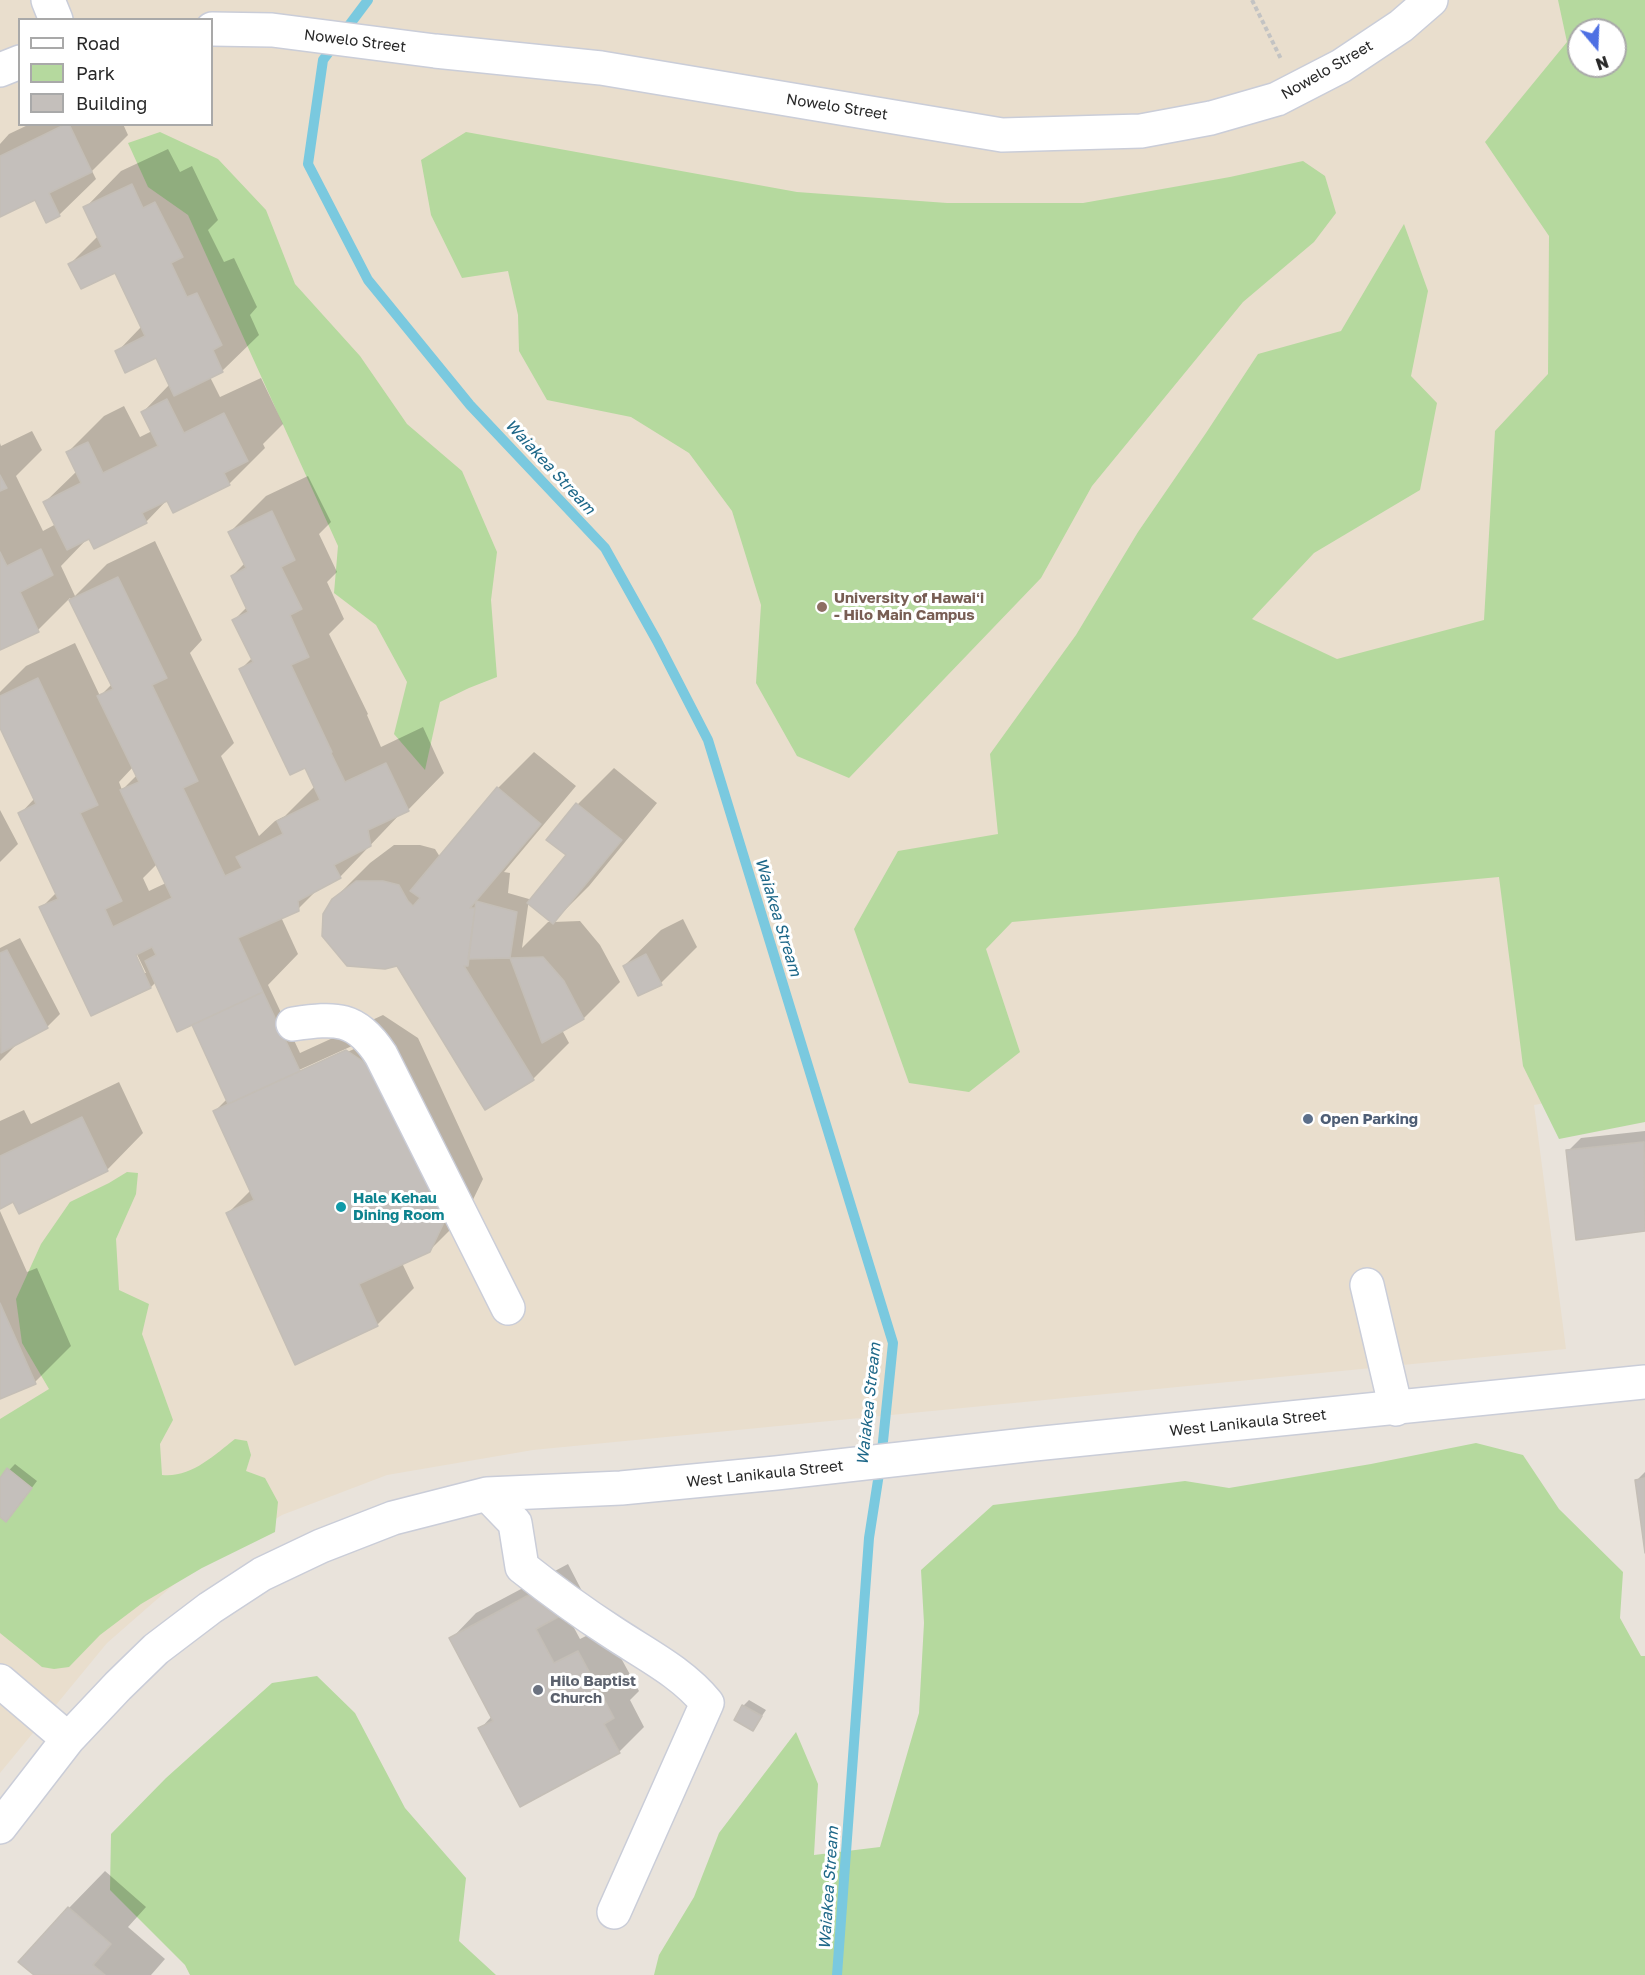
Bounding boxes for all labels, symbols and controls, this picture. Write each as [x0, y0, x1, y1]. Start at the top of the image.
legend [18, 18, 213, 126]
north arrow [1567, 18, 1627, 78]
street label: Nowelo Street [303, 26, 407, 56]
text: Road [76, 32, 120, 54]
street label: Nowelo Street [1278, 37, 1376, 103]
text: N [1593, 52, 1611, 75]
text: Park [76, 62, 115, 84]
street label: Nowelo Street [785, 90, 889, 124]
text: Building [76, 92, 147, 114]
water label: Waiakea Stream [501, 415, 599, 519]
place label: University of Hawaiʻi - Hilo Main Campus [834, 589, 984, 624]
marker: University of Hawaiʻi - Hilo Main Campus [815, 600, 829, 614]
water label: Waiakea Stream [751, 855, 805, 979]
place label: Open Parking [1320, 1110, 1418, 1128]
marker: Open Parking [1301, 1112, 1315, 1126]
place label: Hale Kehau Dining Room [353, 1189, 444, 1224]
marker: Hale Kehau Dining Room [334, 1200, 348, 1214]
water label: Waiakea Stream [853, 1342, 885, 1466]
street label: West Lanikaula Street [1169, 1406, 1327, 1440]
street label: West Lanikaula Street [686, 1457, 844, 1491]
place label: Hilo Baptist Church [550, 1672, 636, 1707]
marker: Hilo Baptist Church [531, 1683, 545, 1697]
water label: Waiakea Stream [815, 1826, 843, 1950]

